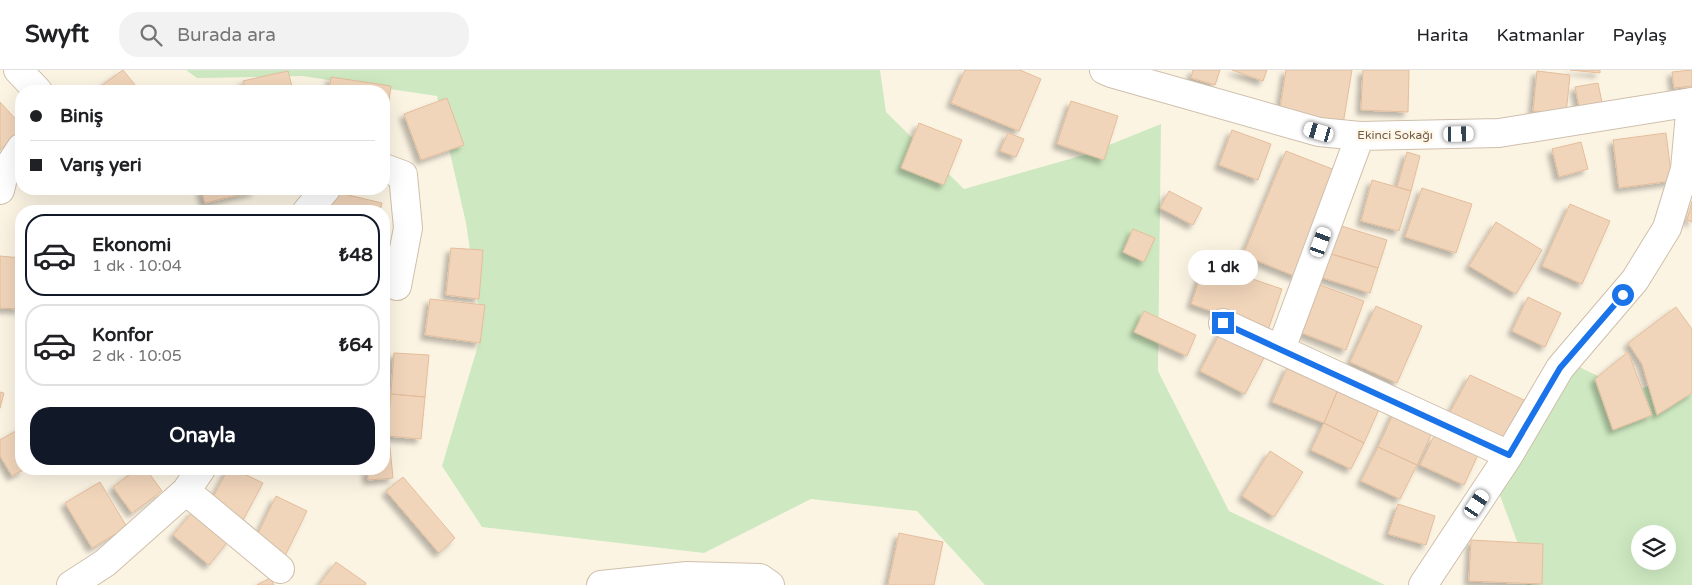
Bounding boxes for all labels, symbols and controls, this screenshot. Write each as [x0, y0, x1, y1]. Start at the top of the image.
search box [119, 12, 469, 57]
text: Swyft [25, 20, 89, 49]
icon: search [137, 21, 165, 49]
text: Burada ara [177, 24, 276, 46]
text: Harita [1416, 24, 1469, 46]
text: Katmanlar [1497, 24, 1585, 46]
text: Paylaş [1613, 24, 1667, 46]
text: Biniş [60, 105, 103, 127]
car [1302, 121, 1335, 143]
car [1443, 126, 1474, 142]
street label: Ekinci Sokağı [1357, 128, 1433, 142]
text: Varış yeri [60, 154, 142, 176]
car [1308, 225, 1333, 259]
icon: car [32, 233, 77, 278]
text: Ekonomi [92, 234, 171, 256]
text: ₺48 [339, 244, 373, 266]
callout: 1 dk [1188, 250, 1258, 286]
text: 1 dk · 10:04 [92, 256, 182, 276]
text: 1 dk [1206, 257, 1240, 277]
route start [1612, 284, 1634, 306]
route end [1212, 312, 1234, 334]
icon: car [32, 323, 77, 368]
text: Konfor [92, 324, 153, 346]
text: ₺64 [339, 334, 373, 356]
text: 2 dk · 10:05 [92, 346, 182, 366]
button: Onayla [30, 407, 375, 465]
car [1462, 487, 1491, 521]
map controls [1631, 525, 1676, 570]
button: layers [1631, 525, 1676, 570]

